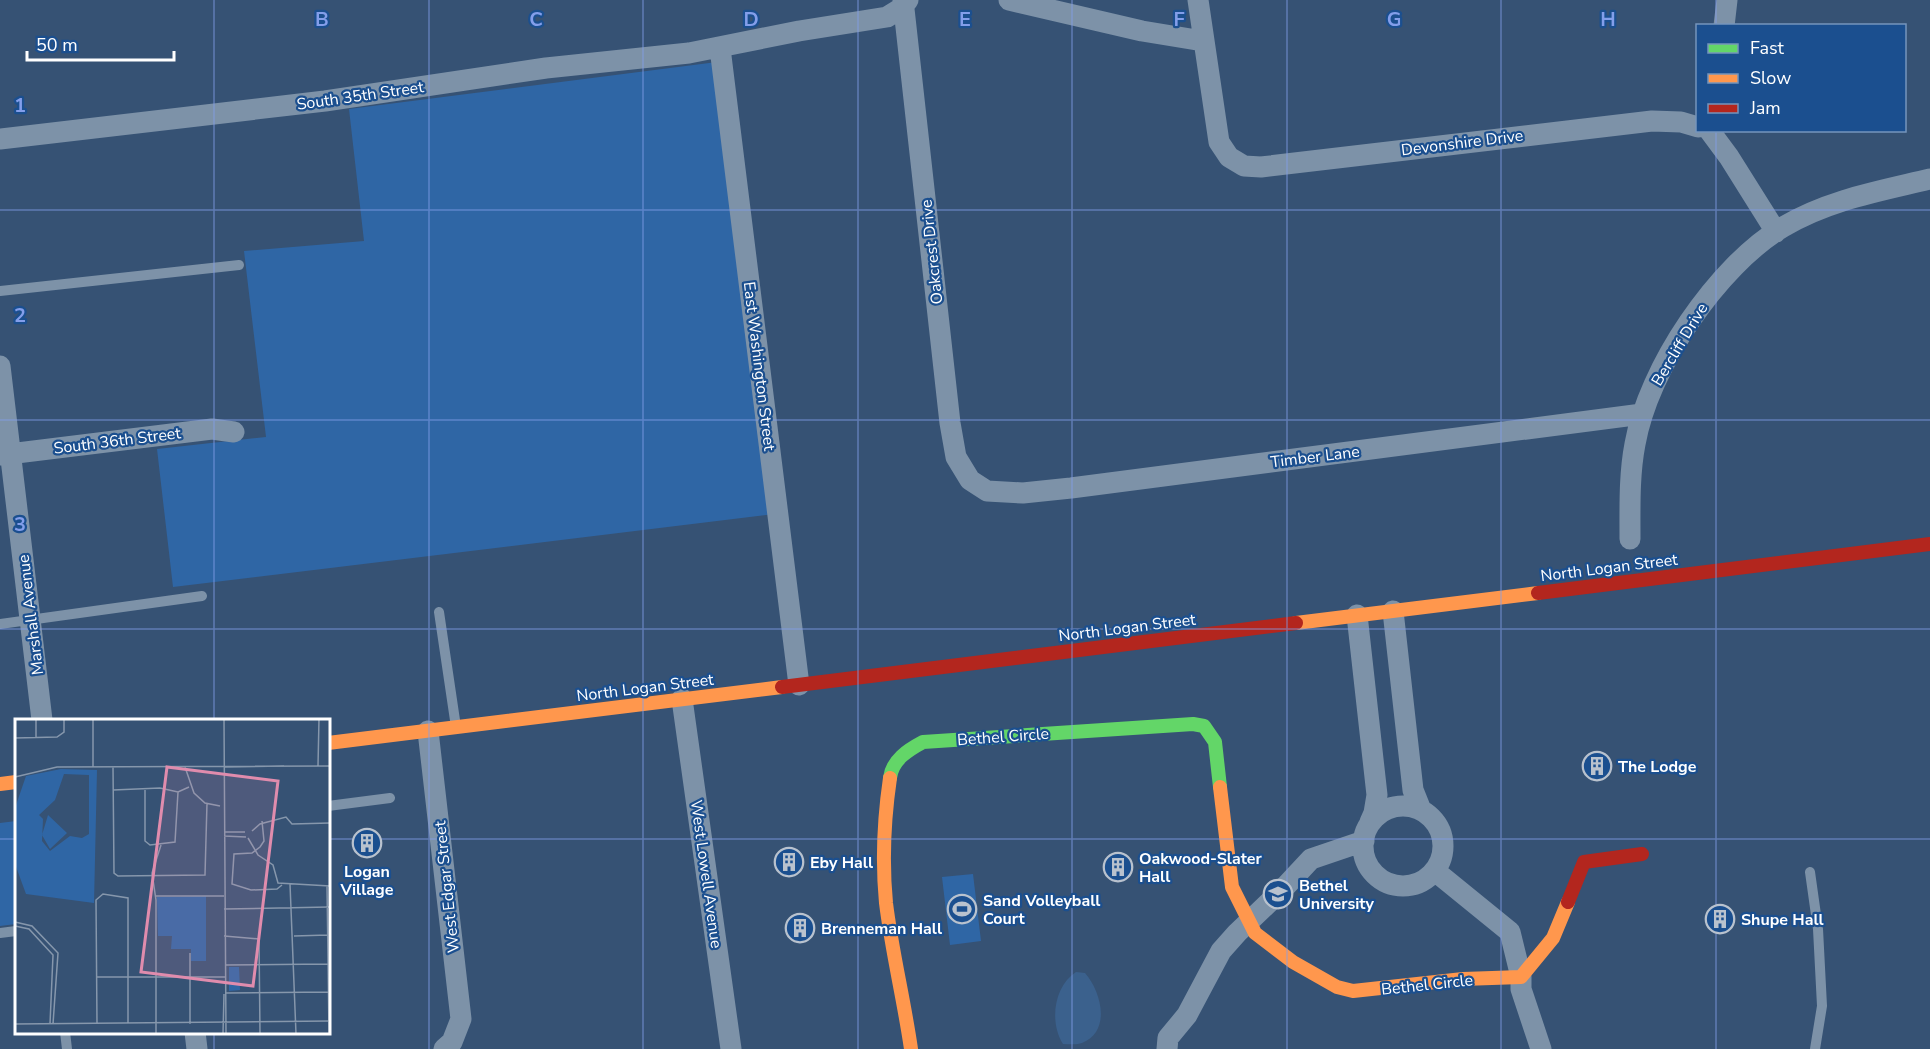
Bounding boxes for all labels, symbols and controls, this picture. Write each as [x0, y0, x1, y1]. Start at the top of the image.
text: B [315, 6, 329, 33]
text: C [529, 6, 543, 33]
text: D [743, 6, 759, 33]
text: E [959, 6, 971, 33]
text: F [1173, 6, 1185, 33]
text: G [1387, 6, 1401, 33]
text: H [1600, 6, 1616, 33]
scale bar [27, 24, 174, 62]
legend [1696, 24, 1906, 132]
text: 50 m [36, 33, 78, 57]
text: Fast [1750, 36, 1785, 60]
text: Slow [1750, 66, 1791, 90]
street label: South 35th Street [295, 76, 426, 116]
text: 1 [14, 92, 26, 119]
text: Jam [1749, 96, 1781, 120]
street label: Devonshire Drive [1400, 125, 1525, 161]
street label: Oakcrest Drive [916, 198, 948, 305]
street label: East Washington Street [738, 280, 780, 452]
street label: Bercliff Drive [1646, 299, 1713, 390]
text: 2 [14, 302, 26, 329]
street label: South 36th Street [52, 422, 182, 460]
street label: Timber Lane [1269, 441, 1361, 473]
text: 3 [14, 511, 26, 538]
street label: North Logan Street [1539, 549, 1679, 587]
street label: Marshall Avenue [13, 553, 49, 676]
street label: North Logan Street [1057, 609, 1197, 647]
street label: North Logan Street [575, 669, 715, 707]
inset map [15, 719, 330, 1034]
street label: Bethel Circle [956, 723, 1050, 751]
building icon: The Lodge [1581, 750, 1613, 782]
place label: The Lodge [1618, 756, 1697, 778]
street label: West Lowell Avenue [685, 798, 727, 950]
street label: West Edgar Street [429, 819, 465, 954]
building icon: Logan Village [351, 827, 383, 859]
building icon: Eby Hall [773, 846, 805, 878]
place label: Oakwood-Slater Hall [1139, 848, 1262, 888]
building icon: Oakwood-Slater Hall [1102, 851, 1134, 883]
place label: Eby Hall [810, 852, 873, 874]
place label: Logan Village [340, 861, 394, 901]
place label: Bethel University [1299, 875, 1375, 915]
school or university icon: Bethel University [1262, 878, 1294, 910]
place label: Sand Volleyball Court [983, 890, 1100, 930]
sports icon: Sand Volleyball Court [946, 893, 978, 925]
building icon: Shupe Hall [1704, 903, 1736, 935]
place label: Shupe Hall [1741, 909, 1824, 931]
building icon: Brenneman Hall [784, 912, 816, 944]
place label: Brenneman Hall [821, 918, 942, 940]
street label: Bethel Circle [1380, 969, 1474, 1001]

